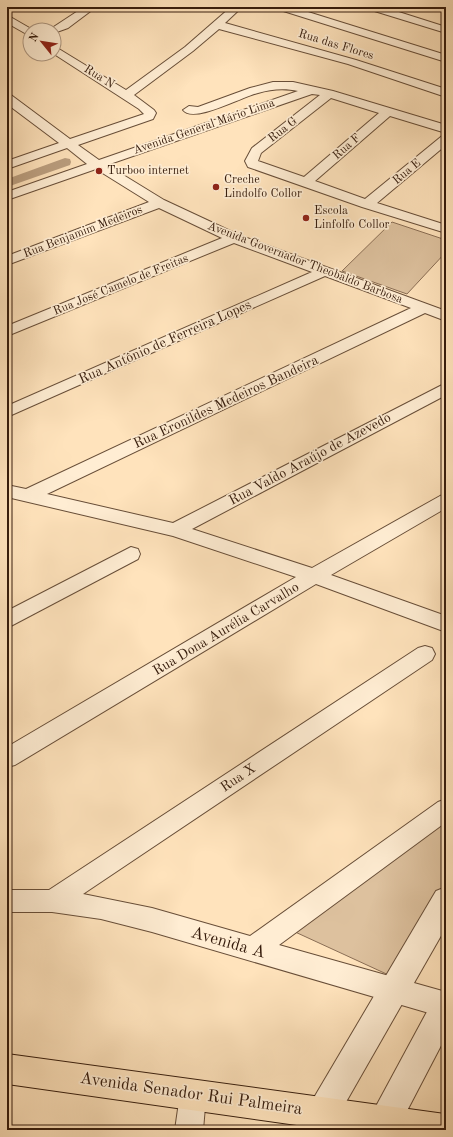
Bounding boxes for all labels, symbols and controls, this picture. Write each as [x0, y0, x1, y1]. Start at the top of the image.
north arrow [22, 22, 62, 62]
street label: Rua das Flores [297, 28, 375, 62]
text: N [28, 31, 42, 44]
street label: Rua N [82, 63, 116, 91]
street label: Avenida General Mário Lima [132, 97, 276, 157]
street label: Rua G [266, 115, 300, 145]
street label: Rua F [331, 132, 363, 162]
street label: Rua E [391, 157, 423, 187]
place label: Turboo internet [107, 165, 189, 177]
marker: Turboo internet [94, 166, 104, 176]
place label: Creche Lindolfo Collor [224, 174, 302, 200]
marker: Creche Lindolfo Collor [211, 182, 221, 192]
street label: Rua Benjamim Medeiros [22, 204, 144, 260]
place label: Escola Linfolfo Collor [314, 205, 390, 231]
marker: Escola Linfolfo Collor [301, 213, 311, 223]
street label: Avenida Governador Theobaldo Barbosa [206, 220, 404, 306]
street label: Rua José Camelo de Freitas [52, 252, 190, 318]
street label: Rua Antônio de Ferreira Lopes [76, 297, 254, 387]
street label: Rua Eronildes Medeiros Bandeira [131, 353, 321, 451]
street label: Rua Valdo Araújo de Azevedo [227, 410, 393, 508]
street label: Rua Dona Aurélia Carvalho [151, 580, 301, 678]
street label: Rua X [218, 761, 258, 795]
street label: Avenida A [189, 924, 267, 962]
street label: Avenida Senador Rui Palmeira [79, 1070, 304, 1118]

